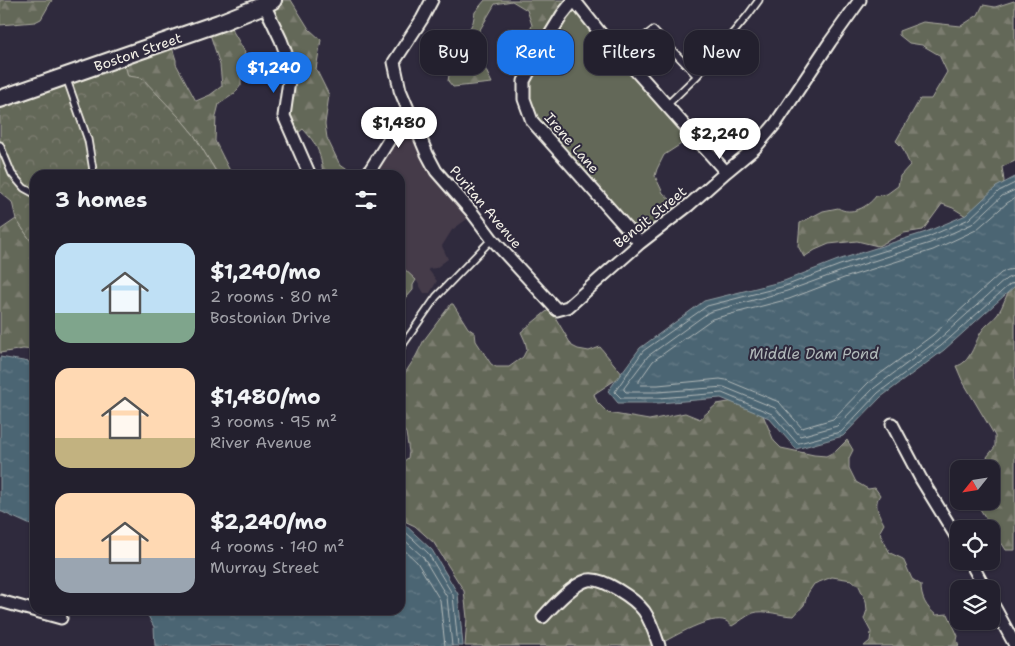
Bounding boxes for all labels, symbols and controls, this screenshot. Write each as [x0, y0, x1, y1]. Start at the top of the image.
street label: Boston Street [92, 29, 184, 75]
chip: Buy [420, 30, 487, 75]
chip: Rent [497, 30, 574, 75]
chip: Filters [584, 30, 674, 75]
chip: New [684, 30, 759, 75]
pin: $1,240 [233, 52, 315, 94]
text: $1,240 [247, 57, 301, 78]
pin: $1,480 [358, 106, 440, 149]
street label: Irene Lane [541, 109, 603, 177]
text: $1,480 [372, 112, 426, 133]
pin: $2,240 [679, 118, 761, 160]
text: $2,240 [691, 123, 749, 144]
street label: Puritan Avenue [446, 162, 526, 252]
street label: Benoit Street [610, 182, 690, 252]
text: 3 homes [55, 186, 147, 214]
icon: filters [352, 186, 380, 214]
text: $1,240/mo [210, 258, 321, 286]
icon: home [95, 263, 155, 323]
text: 2 rooms · 80 m² [210, 286, 338, 307]
text: Bostonian Drive [210, 307, 331, 328]
water label: Middle Dam Pond [749, 344, 879, 364]
text: $1,480/mo [210, 383, 321, 411]
icon: home [95, 388, 155, 448]
text: 3 rooms · 95 m² [210, 411, 337, 432]
text: River Avenue [210, 432, 312, 453]
north arrow [950, 460, 1000, 510]
map controls [950, 460, 1000, 630]
text: $2,240/mo [210, 508, 327, 536]
icon: home [95, 513, 155, 573]
button: locate [950, 520, 1000, 570]
text: 4 rooms · 140 m² [210, 536, 345, 557]
text: Murray Street [210, 557, 319, 578]
button: layers [950, 580, 1000, 630]

